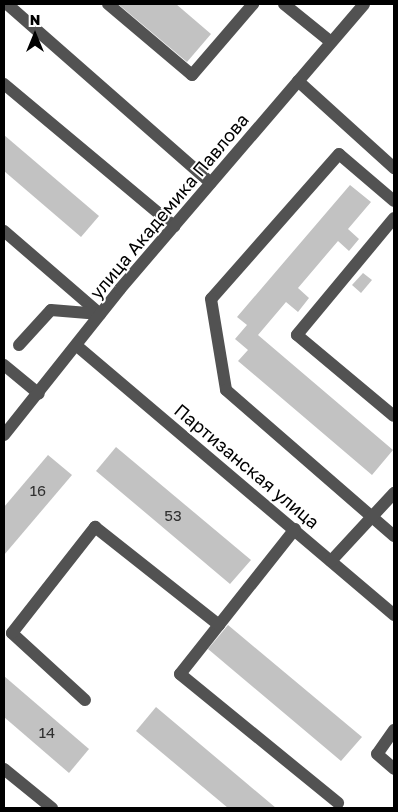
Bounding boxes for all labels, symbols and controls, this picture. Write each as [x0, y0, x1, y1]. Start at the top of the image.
north arrow [10, 10, 60, 60]
text: N [30, 11, 40, 28]
street label: улица Академика Павлова [85, 109, 253, 303]
street label: Партизанская улица [170, 399, 324, 533]
house number: 16 [30, 482, 46, 500]
house number: 53 [164, 507, 182, 525]
house number: 14 [39, 724, 55, 742]

